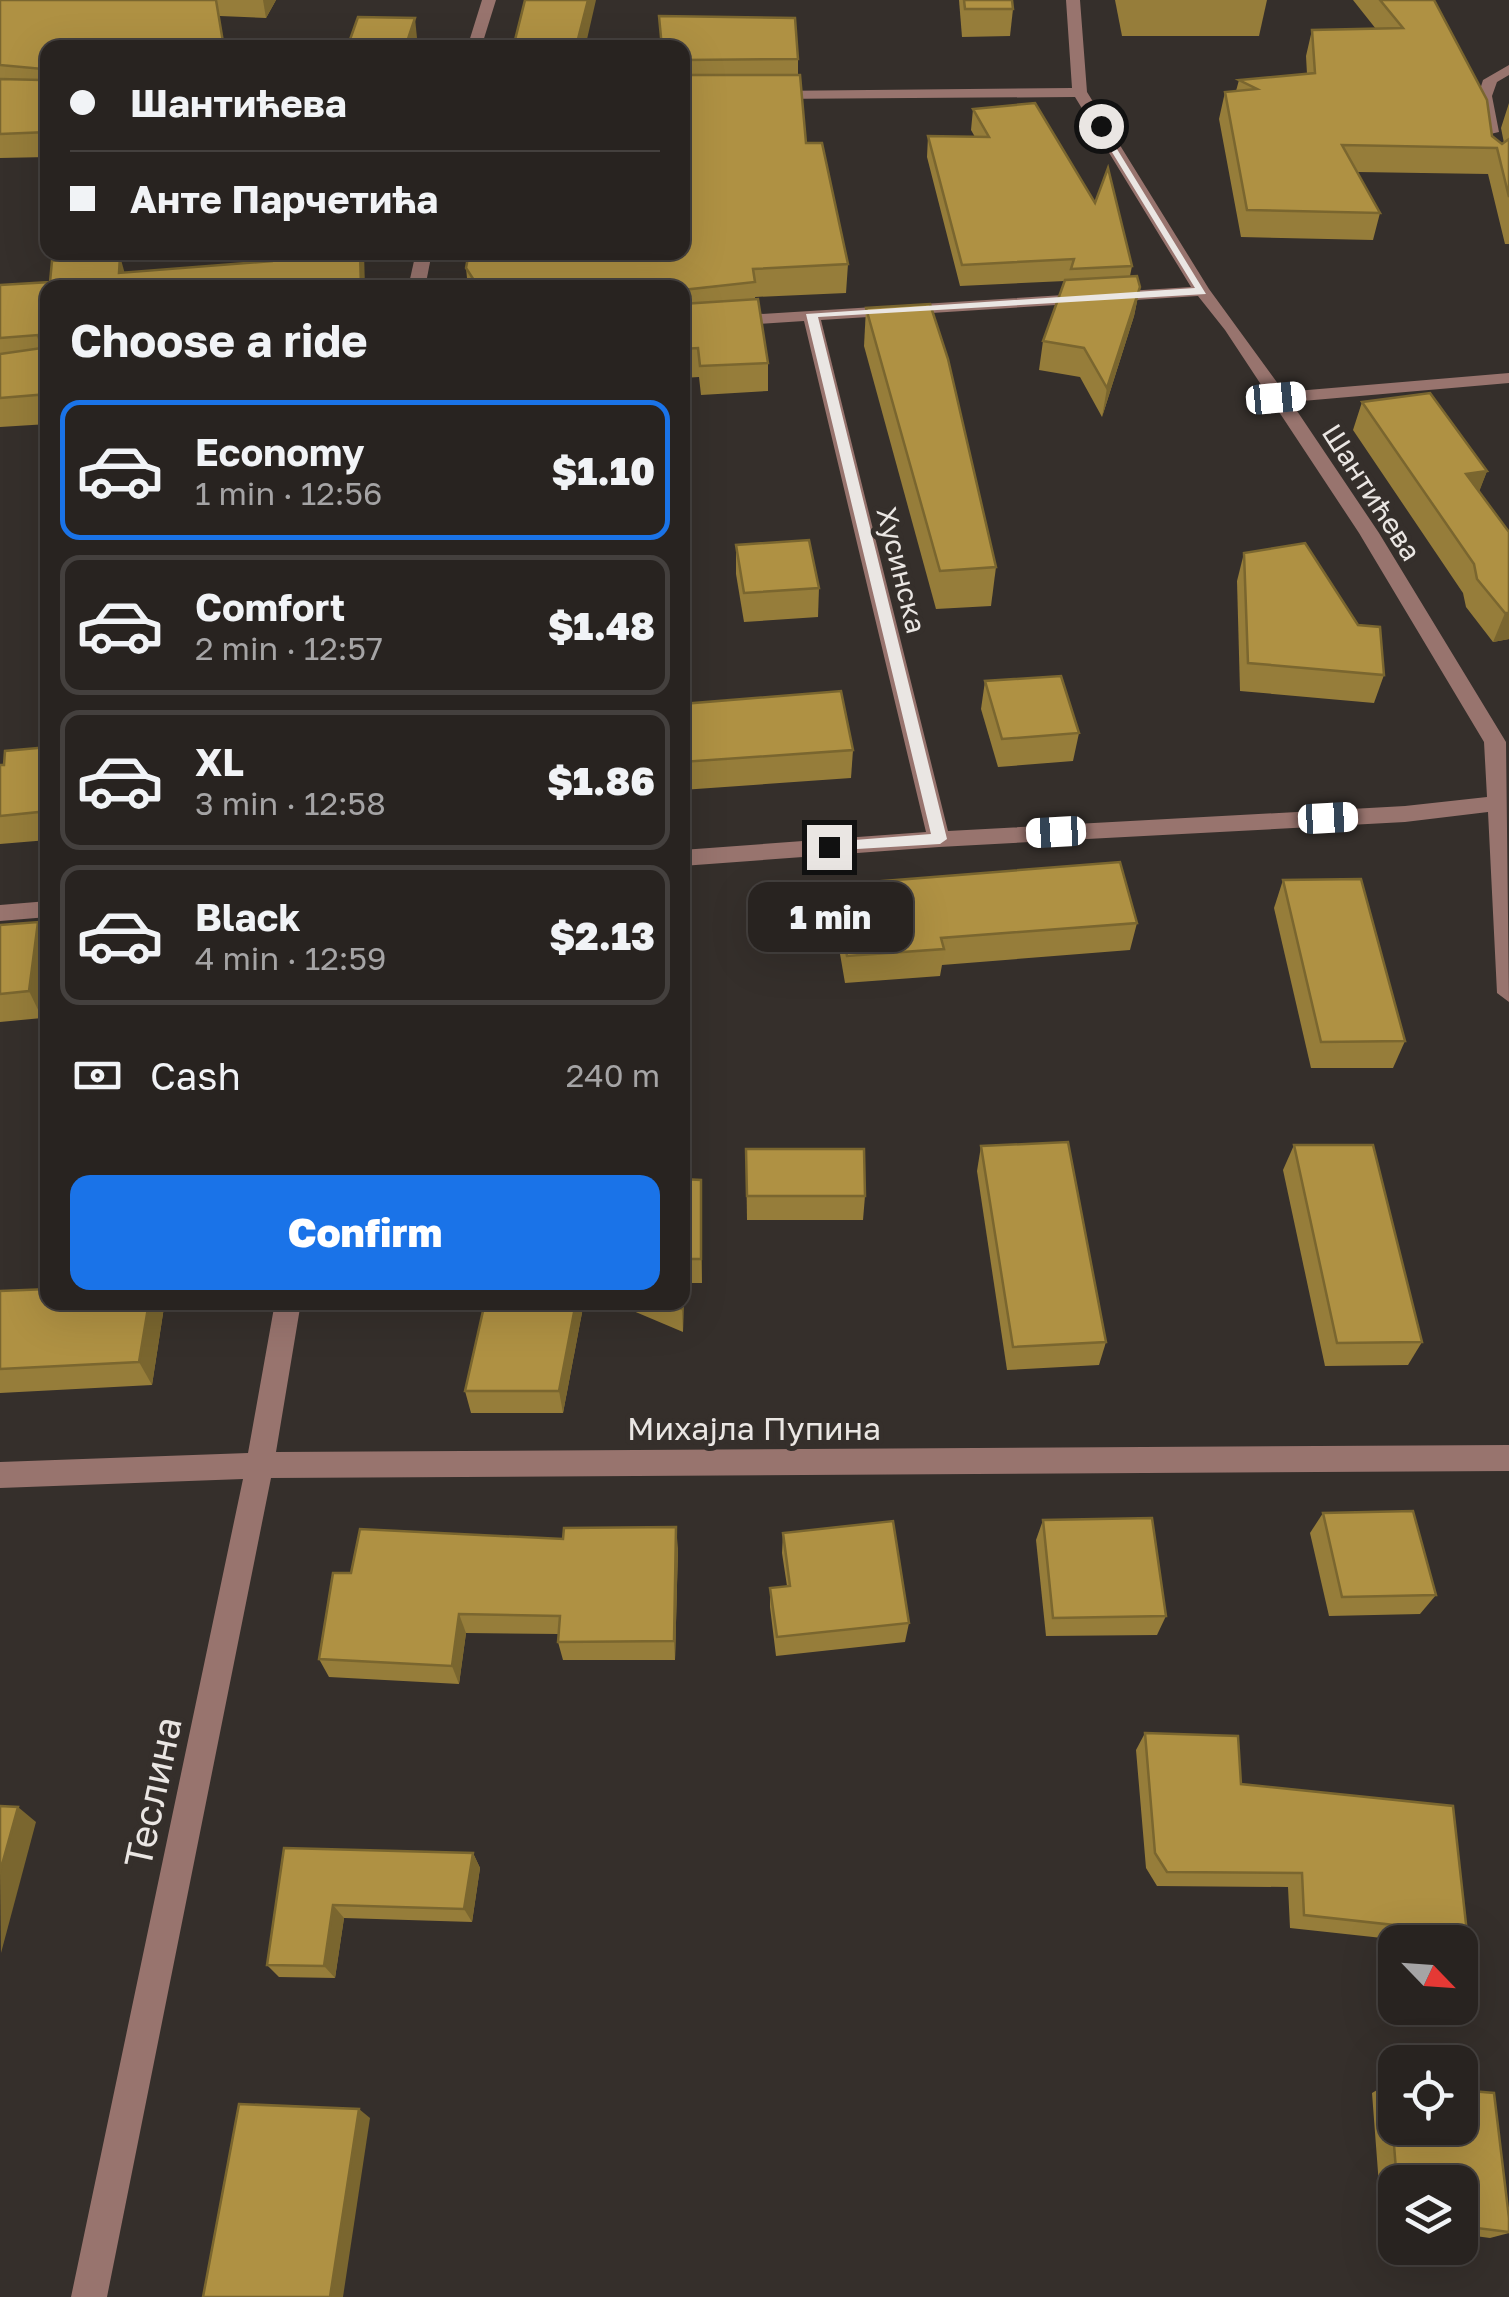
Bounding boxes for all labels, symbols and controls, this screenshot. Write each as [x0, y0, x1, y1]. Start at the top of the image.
text: Шантићева [130, 80, 347, 125]
route start [1079, 104, 1124, 149]
text: Анте Парчетића [130, 176, 438, 221]
text: Choose a ride [70, 313, 368, 367]
car [1245, 380, 1307, 416]
street label: Шантићева [1316, 418, 1428, 566]
icon: car [75, 425, 165, 515]
text: Economy [195, 429, 364, 474]
text: $1.10 [552, 448, 655, 493]
text: 1 min · 12:56 [195, 474, 382, 512]
street label: Хусинска [870, 504, 934, 636]
icon: car [75, 580, 165, 670]
text: Comfort [195, 584, 345, 629]
text: $1.48 [548, 603, 655, 648]
text: 2 min · 12:57 [195, 629, 383, 667]
icon: car [75, 735, 165, 825]
text: XL [195, 739, 244, 784]
text: $1.86 [547, 758, 655, 803]
text: 3 min · 12:58 [195, 784, 386, 822]
car [1297, 801, 1359, 835]
car [1025, 815, 1087, 849]
route end [807, 825, 852, 870]
callout: 1 min [746, 882, 912, 952]
icon: car [75, 890, 165, 980]
text: Black [195, 894, 300, 939]
text: 1 min [790, 898, 871, 936]
text: $2.13 [549, 913, 655, 958]
text: 4 min · 12:59 [195, 939, 386, 977]
icon: cash [70, 1048, 125, 1103]
text: Cash [150, 1053, 241, 1098]
text: 240 m [566, 1056, 660, 1094]
button: Confirm [70, 1175, 660, 1290]
street label: Михајла Пупина [627, 1409, 881, 1447]
street label: Теслина [114, 1713, 190, 1871]
north arrow [1378, 1925, 1478, 2025]
map controls [1378, 1925, 1478, 2265]
button: locate [1378, 2045, 1478, 2145]
button: layers [1378, 2165, 1478, 2265]

